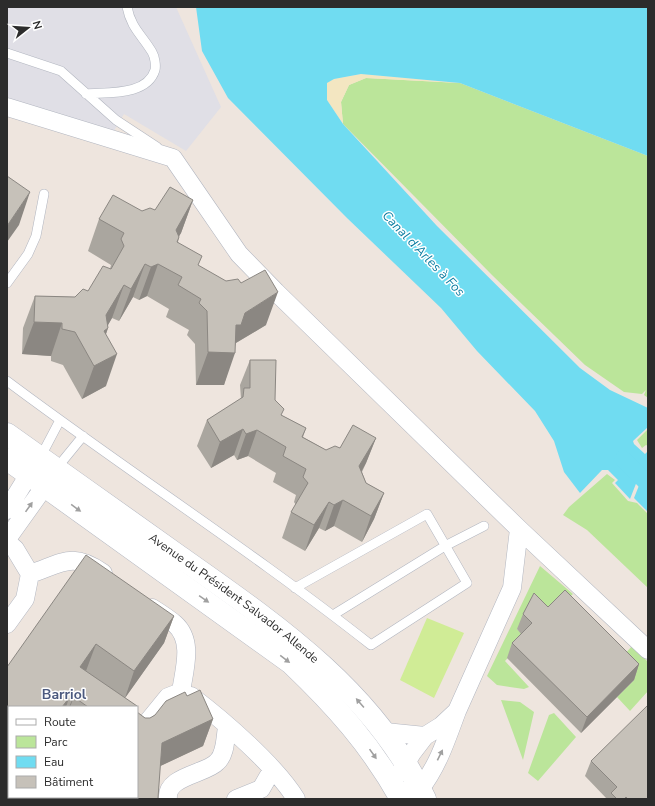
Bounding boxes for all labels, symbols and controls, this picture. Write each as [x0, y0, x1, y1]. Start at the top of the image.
north arrow [8, 8, 48, 48]
text: N [29, 19, 45, 31]
water label: Canal d'Arles à Fos [378, 207, 469, 300]
one-way arrow [25, 502, 33, 512]
one-way arrow [71, 504, 82, 512]
street label: Avenue du Président Salvador Allende [146, 529, 322, 667]
one-way arrow [198, 595, 209, 603]
one-way arrow [280, 654, 290, 662]
district label: Barriol [42, 685, 87, 704]
one-way arrow [355, 698, 364, 708]
legend [8, 706, 138, 798]
text: Route [44, 714, 76, 730]
text: Parc [44, 734, 68, 750]
one-way arrow [369, 748, 377, 759]
one-way arrow [436, 749, 443, 761]
text: Eau [44, 754, 64, 770]
text: Bâtiment [44, 774, 94, 790]

